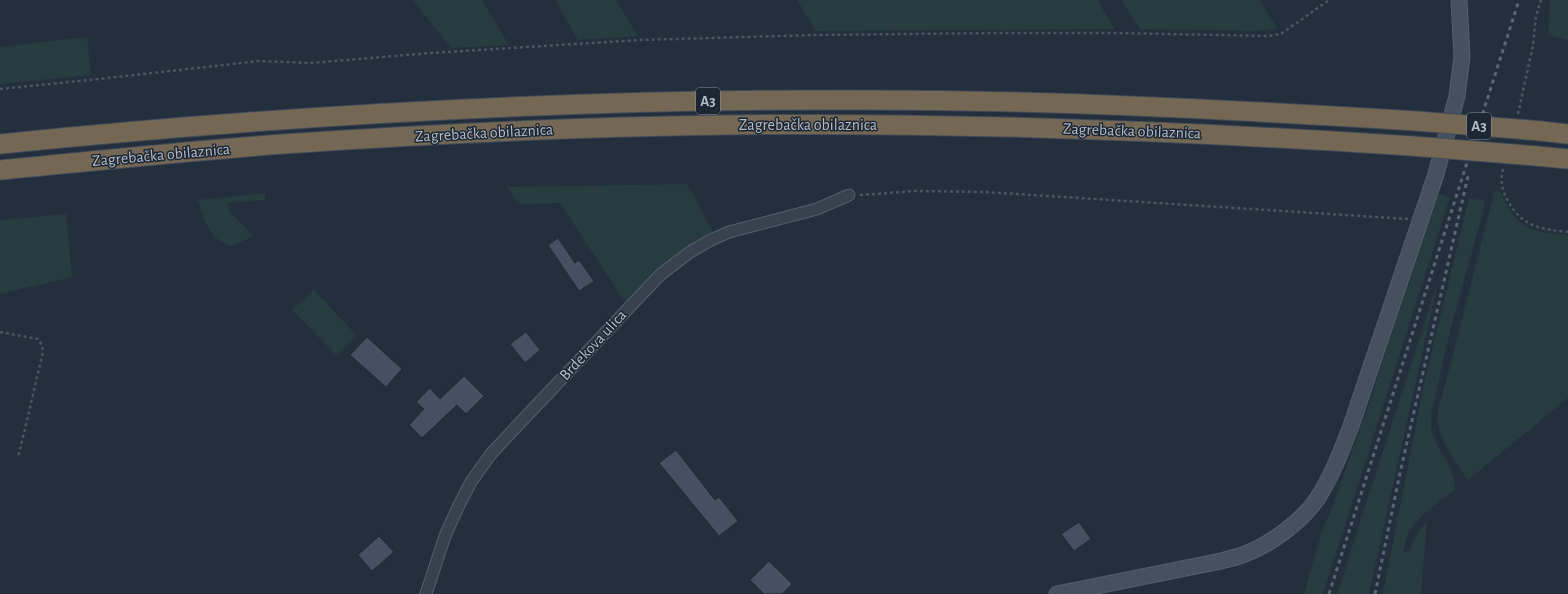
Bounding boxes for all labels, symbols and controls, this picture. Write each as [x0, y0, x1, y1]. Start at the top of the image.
road number: A3 [696, 88, 720, 114]
road number: A3 [1467, 113, 1491, 139]
street label: Zagrebačka obilaznica [739, 117, 877, 133]
street label: Zagrebačka obilaznica [415, 121, 553, 145]
street label: Zagrebačka obilaznica [1063, 121, 1201, 141]
street label: Zagrebačka obilaznica [91, 141, 231, 169]
street label: Brdekova ulica [557, 307, 629, 383]

